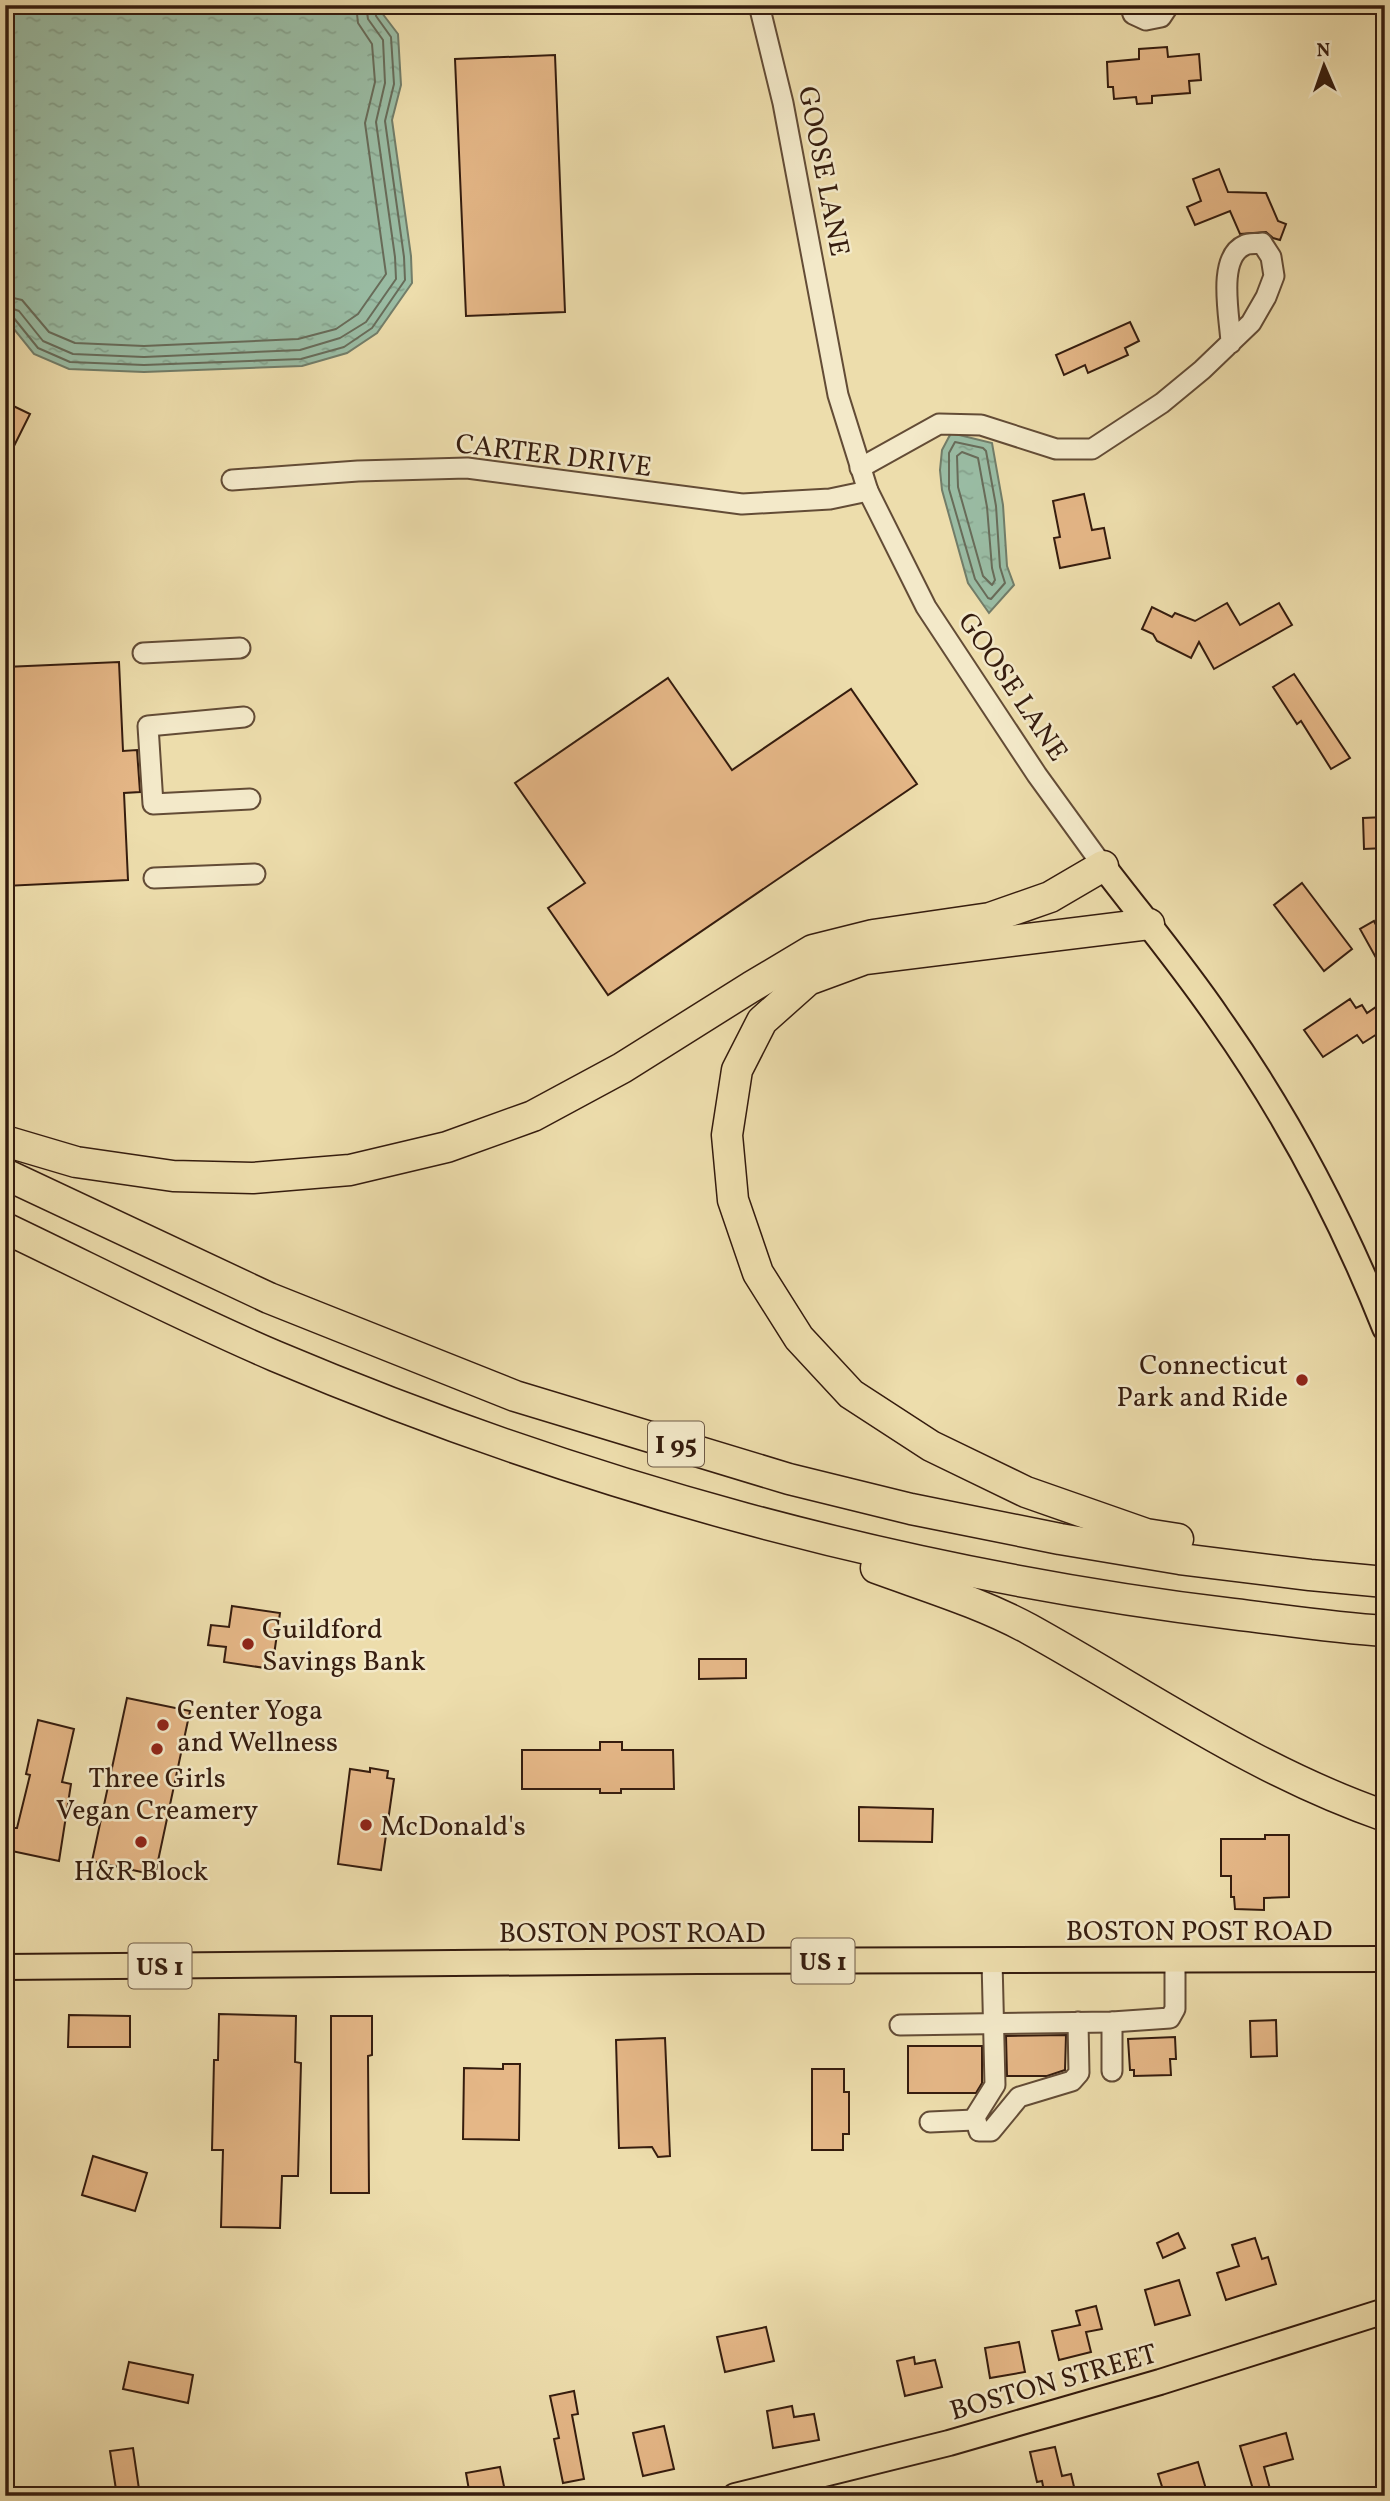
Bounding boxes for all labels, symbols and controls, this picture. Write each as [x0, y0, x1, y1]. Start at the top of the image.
north arrow [1288, 32, 1358, 102]
text: N [1316, 38, 1331, 64]
street label: GOOSE LANE [787, 83, 858, 260]
street label: CARTER DRIVE [453, 425, 654, 488]
street label: GOOSE LANE [948, 605, 1076, 770]
place label: Connecticut Park and Ride [1116, 1347, 1288, 1418]
marker: Connecticut Park and Ride [1294, 1372, 1310, 1388]
road number: I 95 [648, 1422, 704, 1466]
place label: Guildford Savings Bank [262, 1611, 426, 1682]
marker: Guildford Savings Bank [240, 1636, 256, 1652]
place label: Center Yoga and Wellness [177, 1692, 338, 1763]
marker: Center Yoga and Wellness [155, 1717, 171, 1733]
marker: Three Girls Vegan Creamery [149, 1741, 165, 1757]
place label: Three Girls Vegan Creamery [56, 1760, 258, 1831]
place label: McDonald's [380, 1808, 526, 1847]
marker: McDonald's [358, 1817, 374, 1833]
marker: H&R Block [133, 1834, 149, 1850]
place label: H&R Block [74, 1853, 208, 1892]
street label: BOSTON POST ROAD [1066, 1913, 1332, 1952]
street label: BOSTON POST ROAD [499, 1915, 765, 1954]
road number: US 1 [792, 1938, 854, 1984]
road number: US 1 [128, 1943, 192, 1988]
street label: BOSTON STREET [946, 2335, 1162, 2432]

